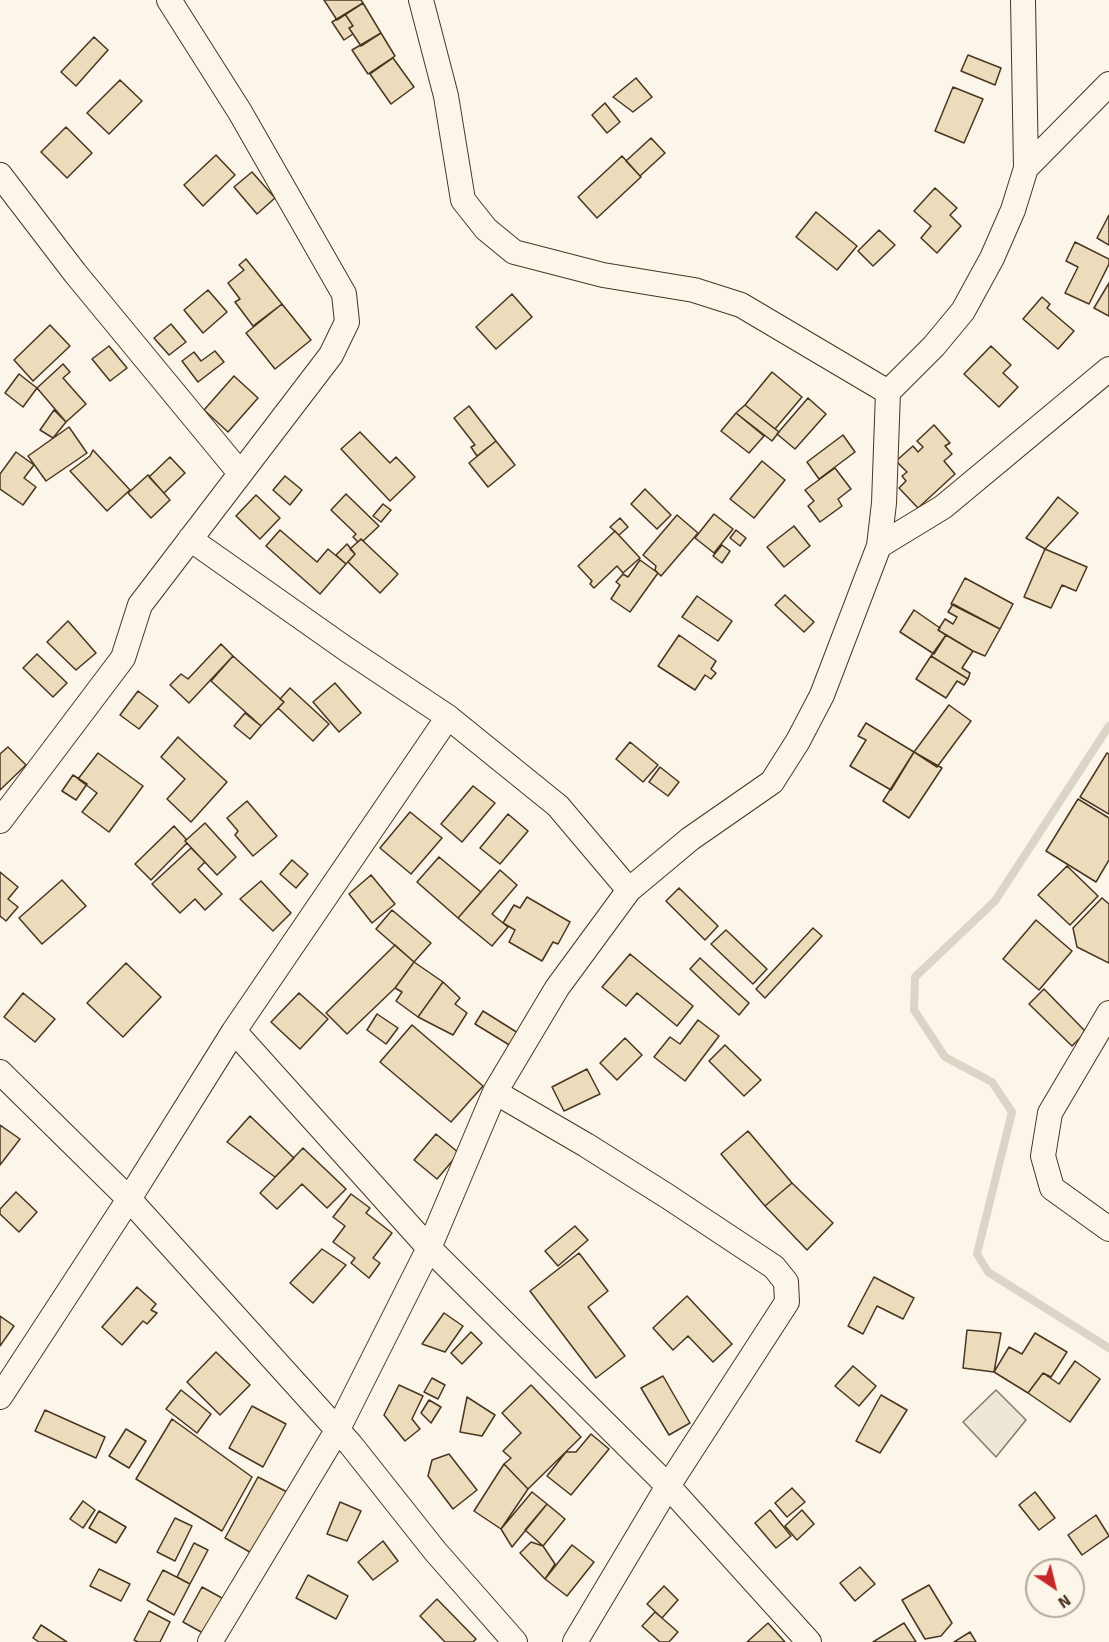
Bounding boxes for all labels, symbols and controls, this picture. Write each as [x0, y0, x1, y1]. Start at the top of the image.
north arrow [1025, 1558, 1085, 1618]
text: N [1054, 1590, 1074, 1612]

